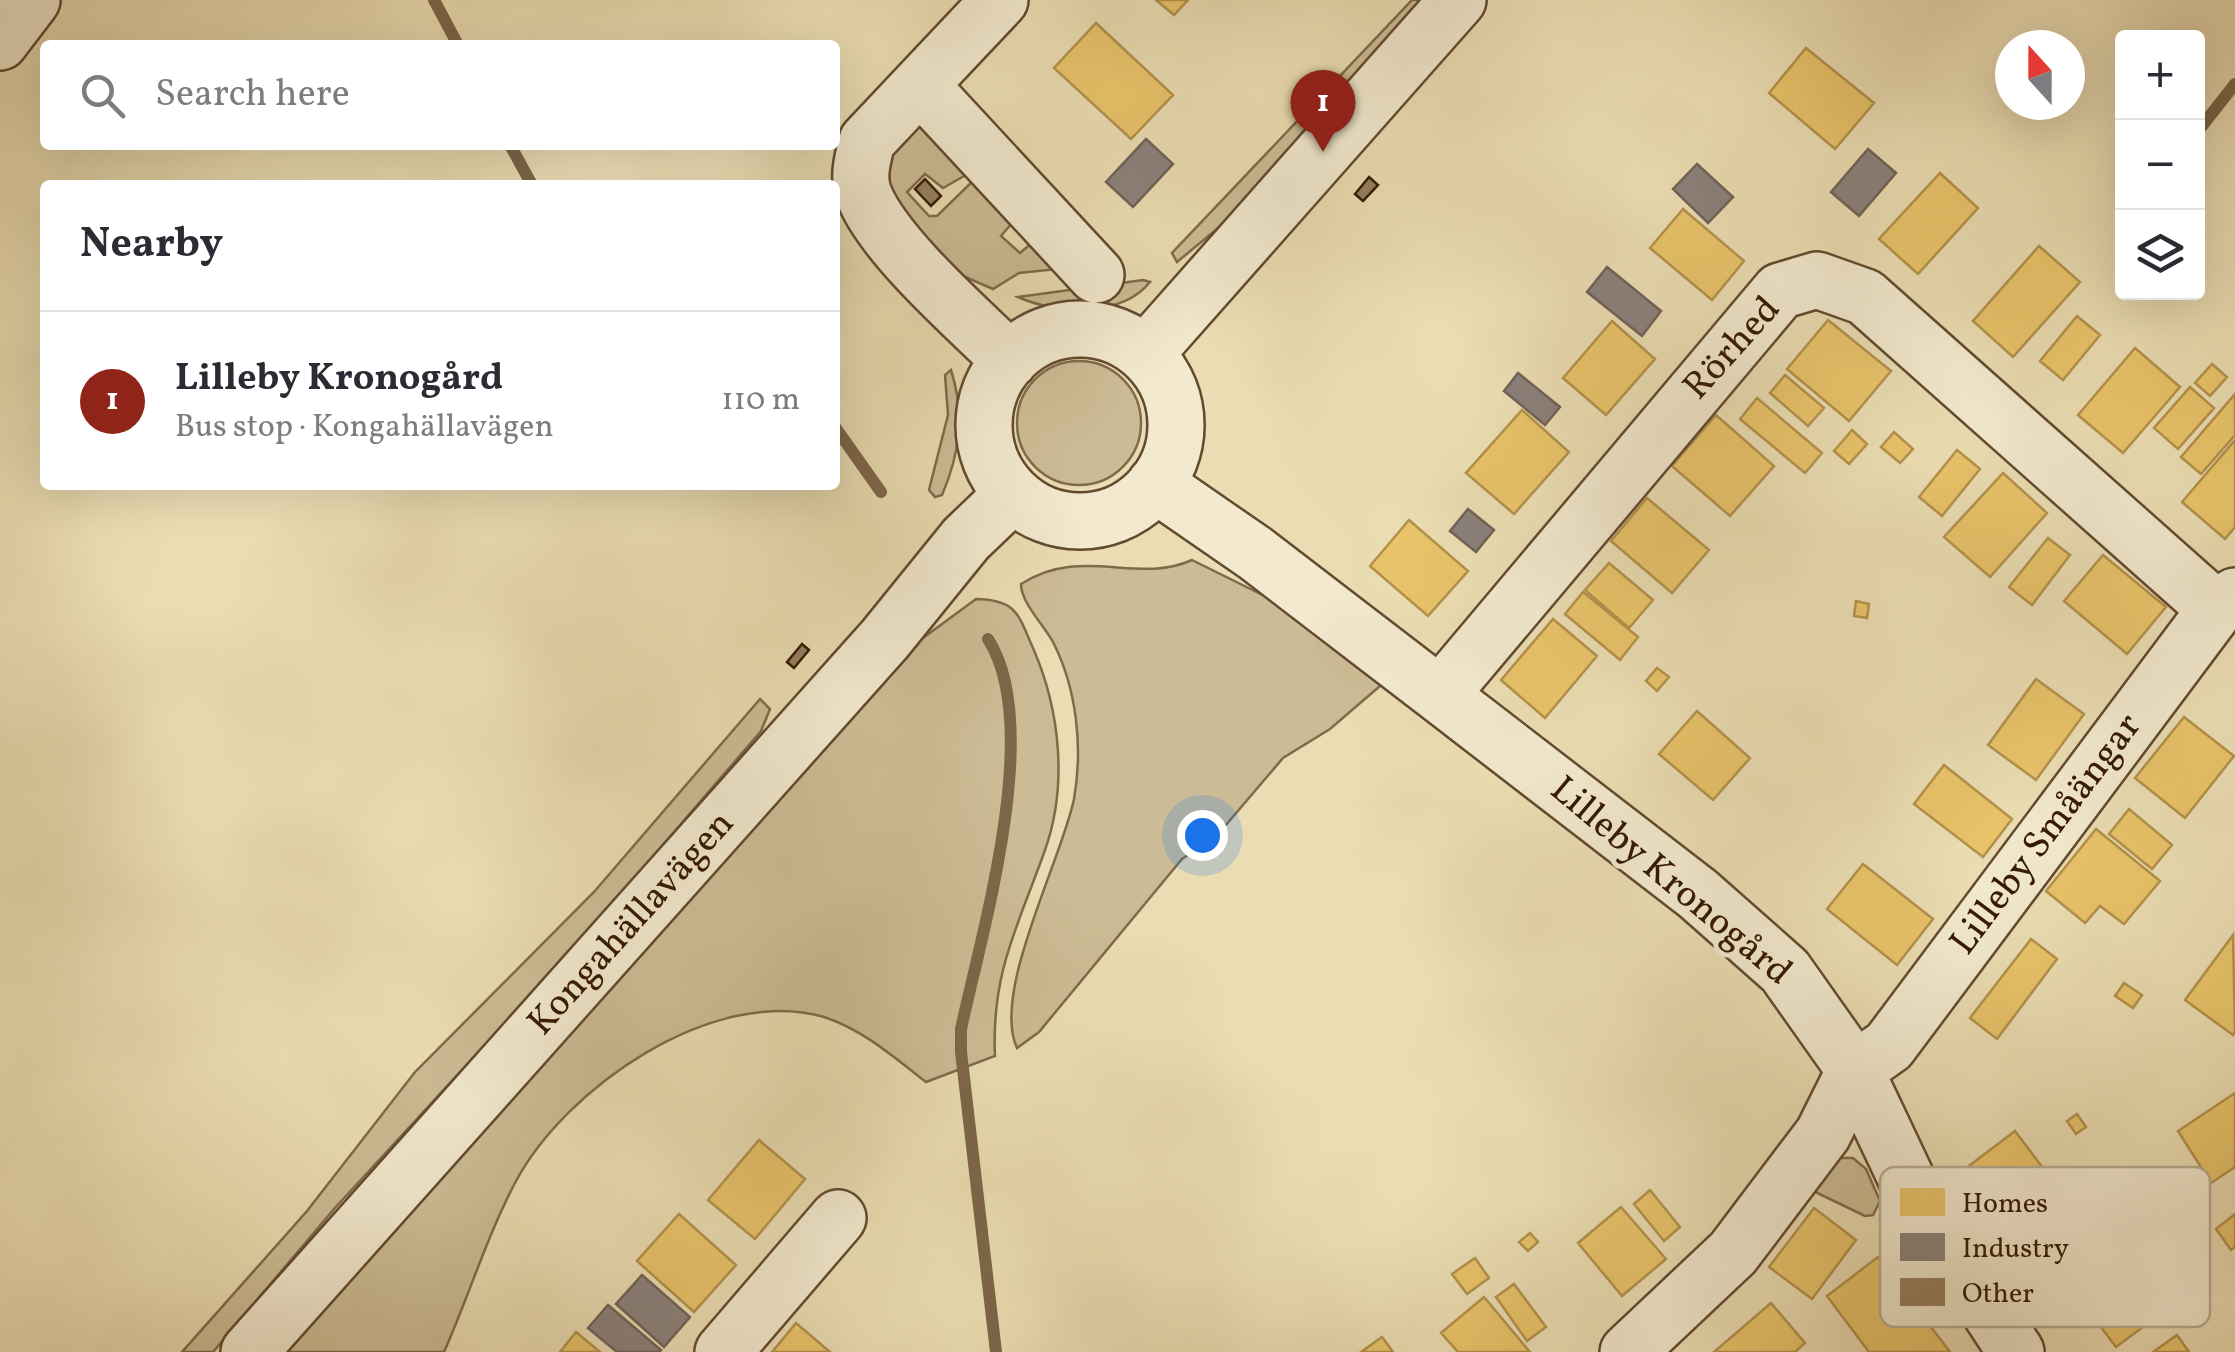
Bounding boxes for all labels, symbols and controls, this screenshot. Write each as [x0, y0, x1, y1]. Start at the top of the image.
north arrow [1995, 30, 2085, 120]
map controls [2115, 30, 2205, 300]
button: + [2115, 30, 2205, 120]
search box [40, 40, 840, 150]
icon: search [75, 68, 130, 123]
text: Search here [155, 69, 350, 122]
pin: 1 [1290, 70, 1356, 152]
button: − [2115, 120, 2205, 210]
button: layers [2115, 210, 2205, 300]
text: Nearby [80, 216, 223, 275]
street label: Rörhed [1672, 285, 1794, 413]
text: Lilleby Kronogård [175, 353, 503, 406]
text: 1 [106, 379, 119, 423]
text: 110 m [721, 379, 800, 423]
text: Bus stop · Kongahällavägen [175, 406, 554, 450]
street label: Lilleby Småängar [1938, 703, 2156, 967]
street label: Lilleby Kronogård [1538, 765, 1802, 999]
street label: Kongahällavägen [516, 800, 748, 1048]
your location [1177, 810, 1228, 861]
legend [1880, 1167, 2210, 1327]
text: Homes [1962, 1185, 2048, 1224]
text: Industry [1962, 1230, 2069, 1269]
text: Other [1962, 1275, 2034, 1314]

